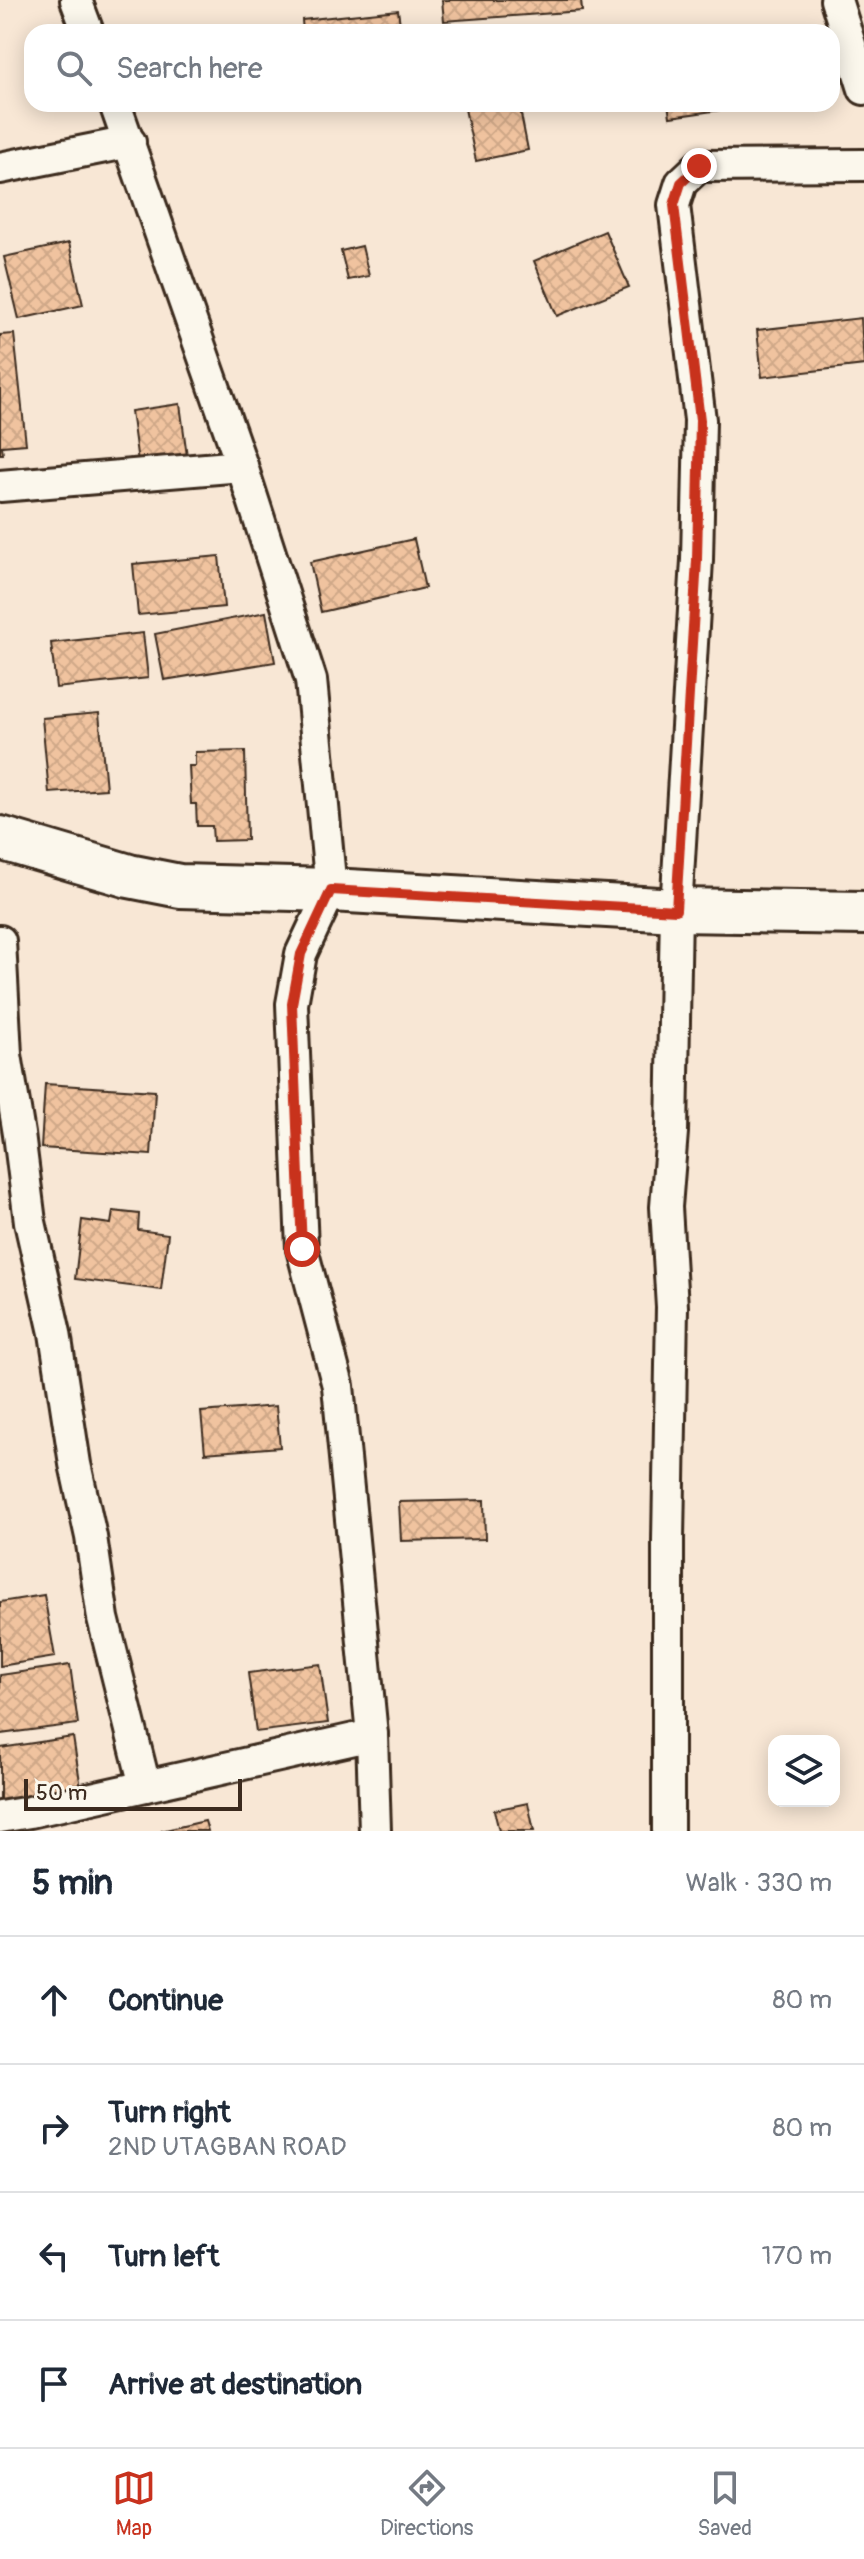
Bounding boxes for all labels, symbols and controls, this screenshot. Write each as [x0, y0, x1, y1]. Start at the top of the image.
search box [24, 24, 840, 112]
icon: search [52, 46, 96, 90]
text: Search here [116, 50, 263, 87]
route end [681, 148, 717, 184]
route start [284, 1231, 320, 1267]
map controls [768, 1735, 840, 1807]
button: layers [768, 1735, 840, 1807]
scale bar [24, 1775, 242, 1811]
text: 50 m [36, 1779, 87, 1807]
text: 5 min [32, 1862, 113, 1905]
text: Walk · 330 m [685, 1867, 832, 1899]
icon: ahead [32, 1978, 76, 2022]
text: Continue [108, 1982, 223, 2019]
text: 80 m [772, 1984, 832, 2016]
text: Turn right [108, 2094, 231, 2131]
icon: right [32, 2106, 76, 2150]
text: 80 m [772, 2112, 832, 2144]
text: 2ND UTAGBAN ROAD [108, 2131, 347, 2163]
icon: left [32, 2234, 76, 2278]
text: Turn left [108, 2238, 219, 2275]
text: 170 m [762, 2240, 832, 2272]
icon: arrive [32, 2362, 76, 2406]
text: Arrive at destination [108, 2366, 362, 2403]
tab: Map [112, 2466, 156, 2542]
tab: Directions [380, 2466, 473, 2542]
tab: Saved [697, 2466, 752, 2542]

